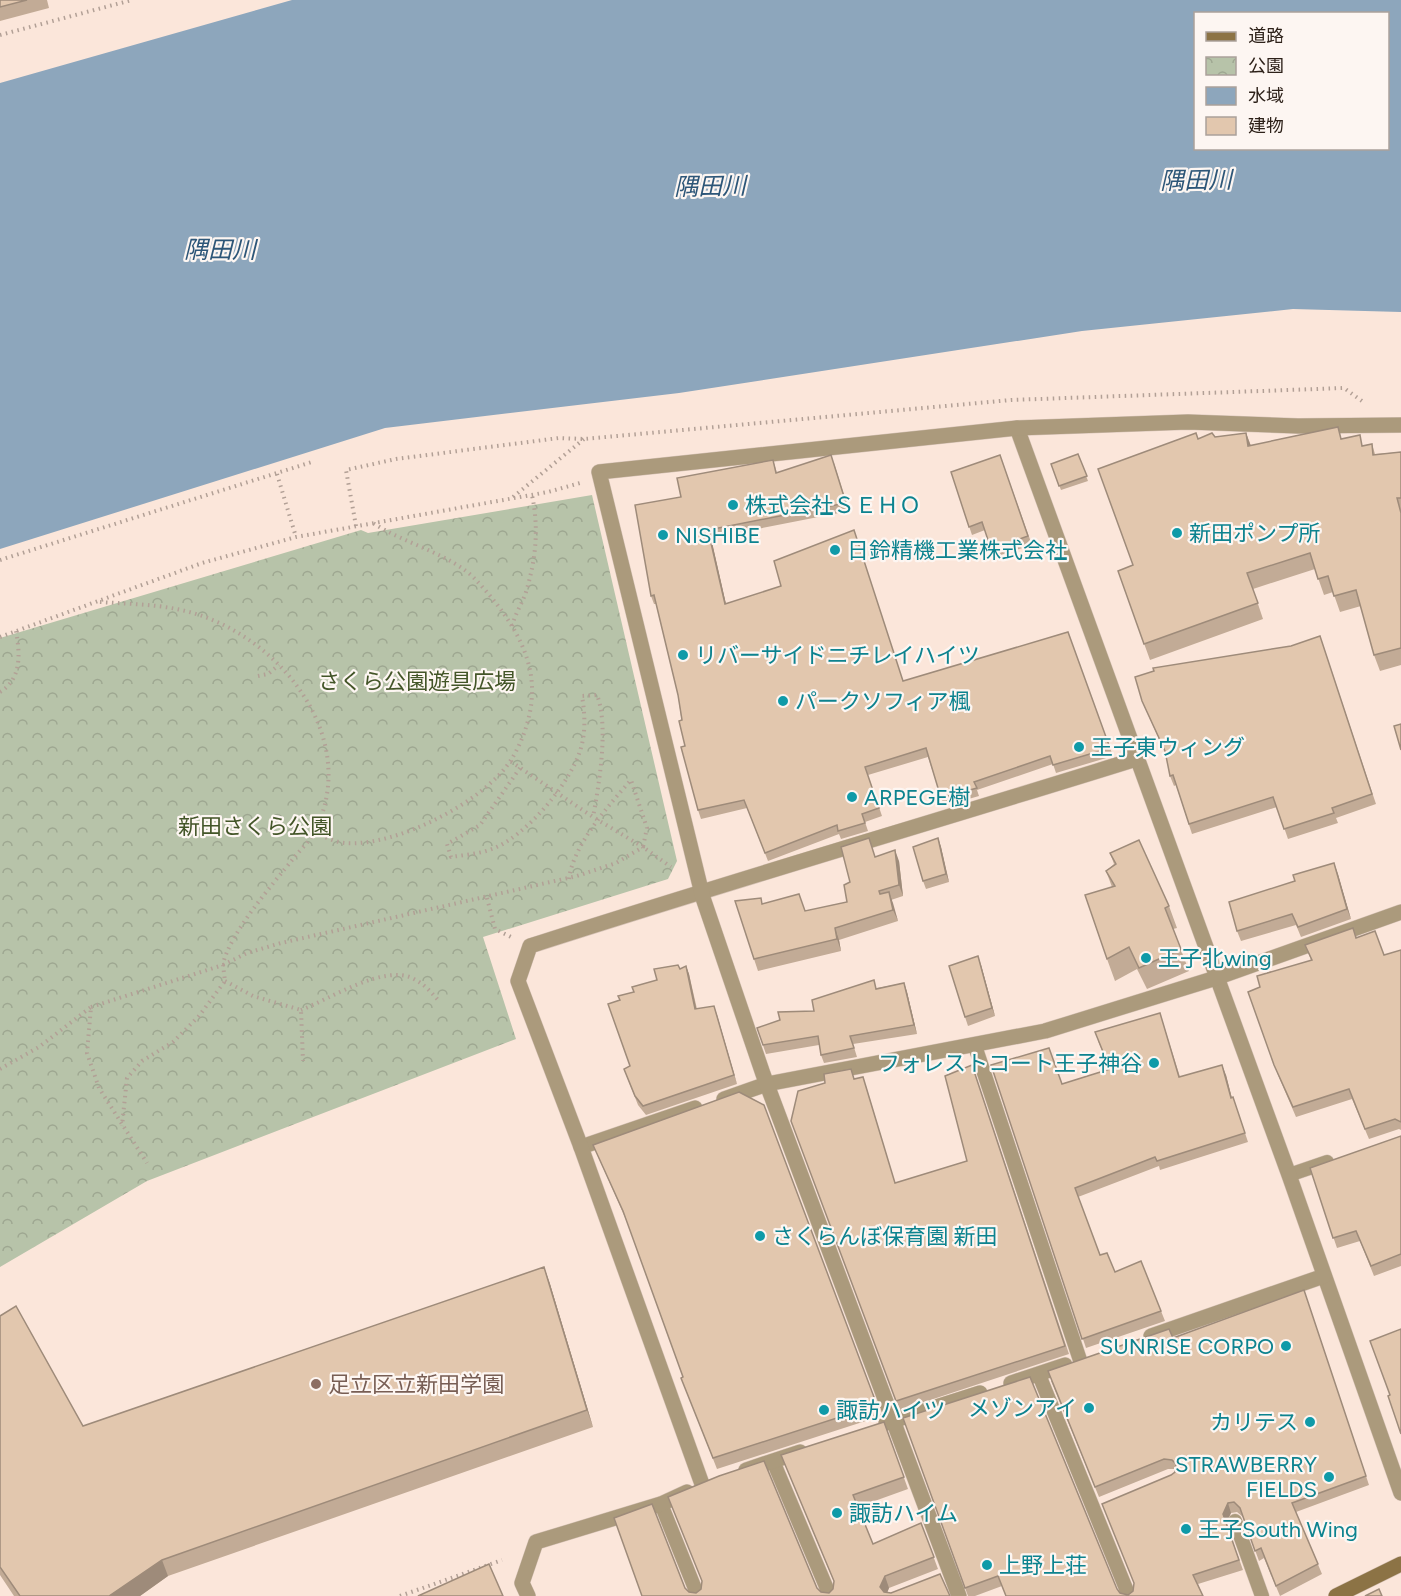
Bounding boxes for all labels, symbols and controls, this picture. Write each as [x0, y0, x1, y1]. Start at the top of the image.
legend [1194, 12, 1389, 150]
text: 道路 [1248, 25, 1284, 47]
text: 公園 [1248, 55, 1284, 77]
text: 水域 [1248, 85, 1284, 107]
text: 建物 [1248, 115, 1284, 137]
water label: 隅田川 [1160, 165, 1235, 195]
water label: 隅田川 [674, 171, 749, 201]
water label: 隅田川 [184, 235, 259, 264]
place label: 株式会社ＳＥＨＯ [745, 492, 921, 519]
marker: 株式会社ＳＥＨＯ [726, 498, 740, 512]
place label: 新田ポンプ所 [1189, 520, 1320, 547]
place label: NISHIBE [675, 522, 760, 549]
marker: 新田ポンプ所 [1170, 526, 1184, 540]
marker: NISHIBE [656, 528, 670, 542]
place label: 日鈴精機工業株式会社 [847, 537, 1067, 564]
marker: 日鈴精機工業株式会社 [828, 543, 842, 557]
place label: リバーサイドニチレイハイツ [695, 642, 980, 669]
marker: リバーサイドニチレイハイツ [676, 648, 690, 662]
park label: さくら公園遊具広場 [318, 668, 516, 695]
place label: パークソフィア楓 [795, 688, 971, 715]
marker: パークソフィア楓 [776, 694, 790, 708]
place label: 王子東ウィング [1091, 734, 1245, 761]
marker: 王子東ウィング [1072, 740, 1086, 754]
place label: ARPEGE樹 [864, 784, 970, 811]
marker: ARPEGE樹 [845, 790, 859, 804]
park label: 新田さくら公園 [178, 813, 332, 840]
place label: 王子北wing [1158, 945, 1272, 972]
marker: 王子北wing [1139, 951, 1153, 965]
place label: フォレストコート王子神谷 [878, 1050, 1142, 1077]
marker: フォレストコート王子神谷 [1147, 1056, 1161, 1070]
place label: さくらんぼ保育園 新田 [772, 1223, 997, 1250]
marker: さくらんぼ保育園 新田 [753, 1229, 767, 1243]
place label: SUNRISE CORPO [1100, 1333, 1274, 1360]
marker: SUNRISE CORPO [1279, 1339, 1293, 1353]
place label: 足立区立新田学園 [328, 1371, 504, 1398]
marker: 足立区立新田学園 [309, 1377, 323, 1391]
place label: メゾンアイ [968, 1395, 1077, 1422]
place label: 諏訪ハイツ [836, 1397, 946, 1424]
marker: メゾンアイ [1082, 1401, 1096, 1415]
marker: 諏訪ハイツ [817, 1403, 831, 1417]
place label: カリテス [1210, 1409, 1298, 1436]
marker: カリテス [1303, 1415, 1317, 1429]
place label: STRAWBERRY FIELDS [1175, 1451, 1318, 1503]
marker: STRAWBERRY FIELDS [1322, 1470, 1336, 1484]
place label: 諏訪ハイム [849, 1500, 958, 1527]
marker: 諏訪ハイム [830, 1506, 844, 1520]
place label: 王子South Wing [1198, 1516, 1358, 1543]
marker: 王子South Wing [1179, 1522, 1193, 1536]
place label: 上野上荘 [999, 1552, 1087, 1579]
marker: 上野上荘 [980, 1558, 994, 1572]

